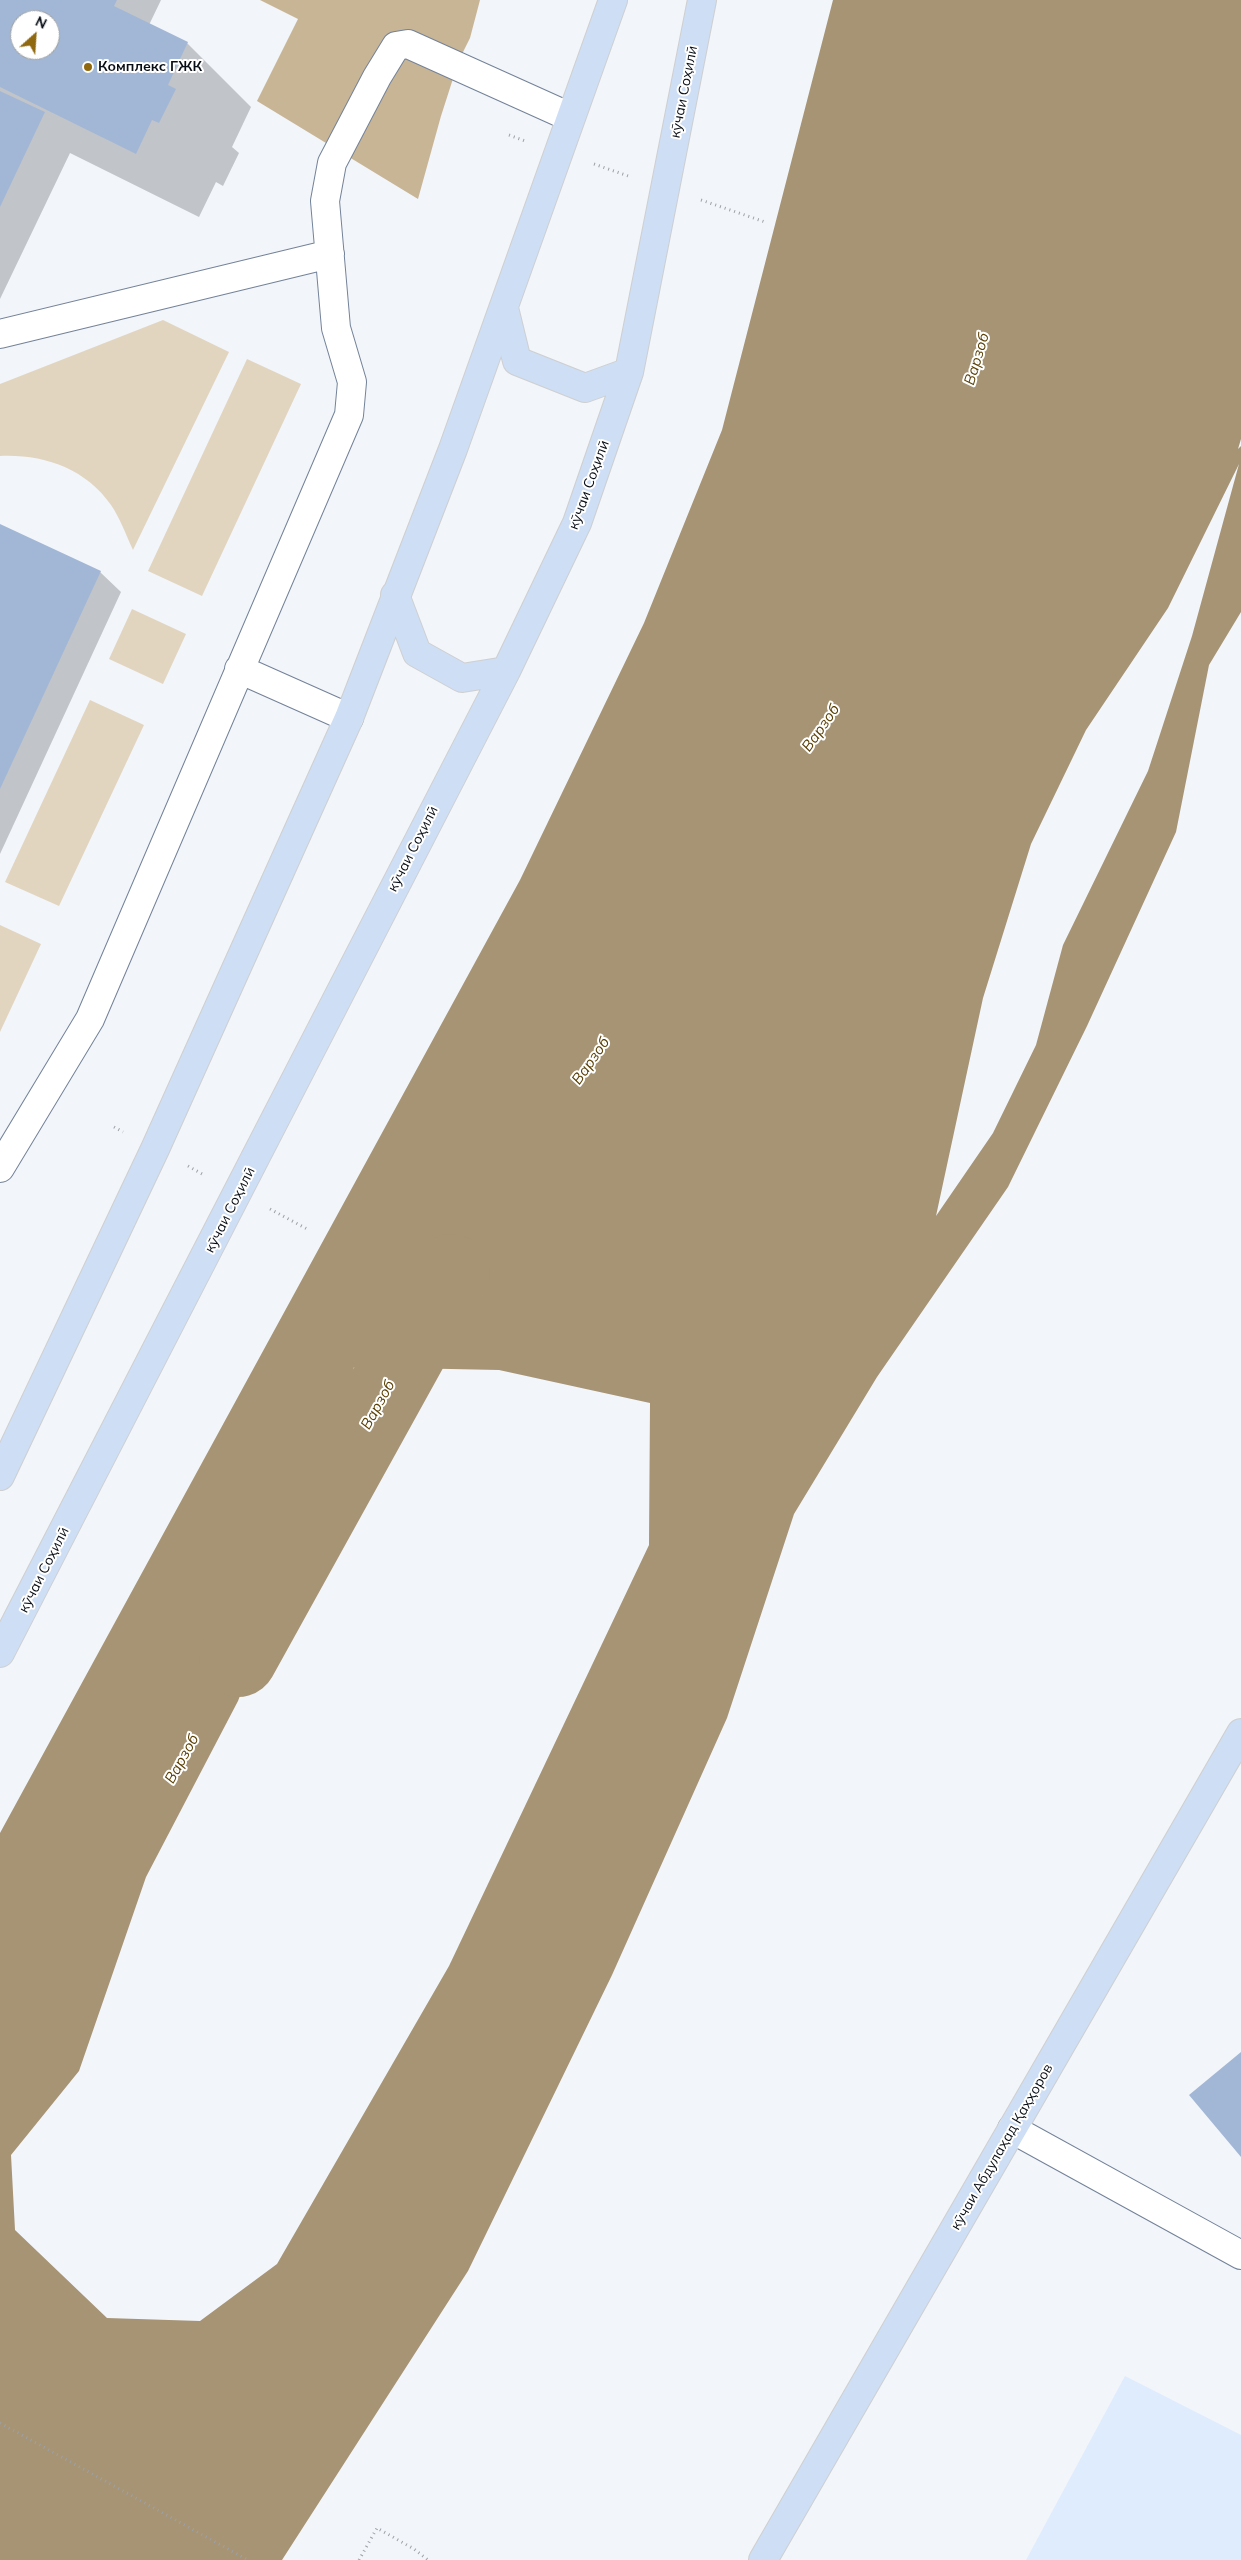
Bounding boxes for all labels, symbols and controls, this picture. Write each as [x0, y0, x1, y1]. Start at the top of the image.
north arrow [10, 10, 60, 60]
text: N [32, 12, 50, 33]
street label: кӯчаи Соҳилӣ [667, 44, 701, 140]
place label: Комплекс ГЖК [98, 59, 202, 75]
marker: Комплекс ГЖК [82, 61, 94, 73]
water label: Варзоб [961, 331, 993, 387]
street label: кӯчаи Соҳилӣ [565, 438, 613, 532]
water label: Варзоб [798, 701, 844, 755]
street label: кӯчаи Соҳилӣ [384, 803, 442, 895]
water label: Варзоб [568, 1034, 614, 1088]
street label: кӯчаи Соҳилӣ [201, 1164, 259, 1256]
water label: Варзоб [357, 1377, 399, 1433]
street label: кӯчаи Соҳилӣ [15, 1524, 73, 1616]
water label: Варзоб [161, 1731, 203, 1787]
street label: кӯчаи Абдулаҳад Қаҳҳоров [947, 2061, 1057, 2233]

